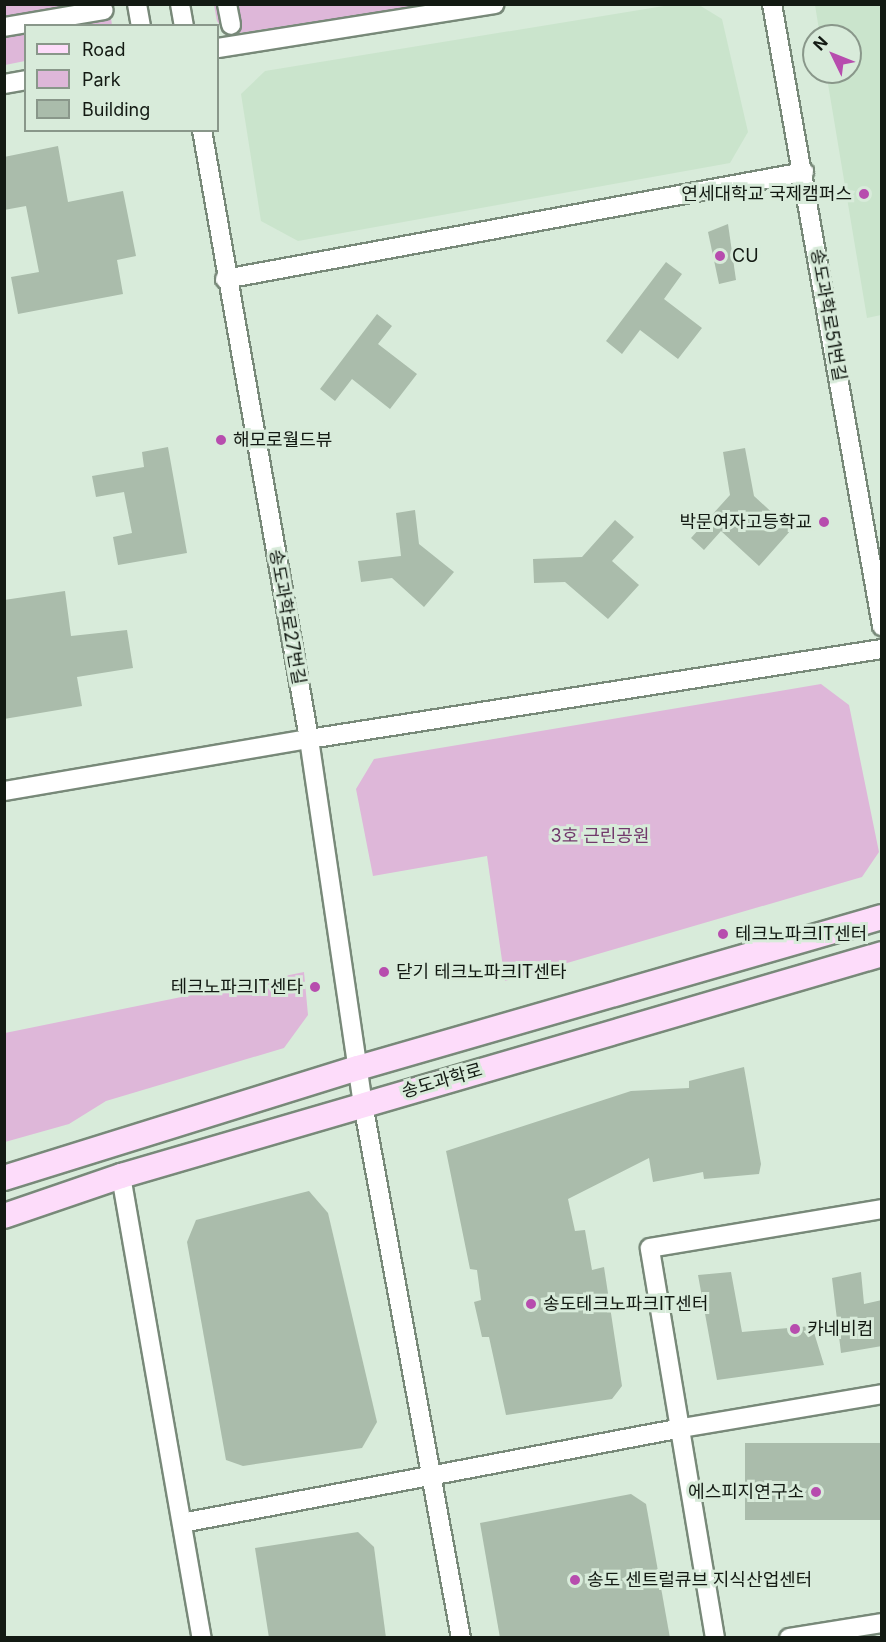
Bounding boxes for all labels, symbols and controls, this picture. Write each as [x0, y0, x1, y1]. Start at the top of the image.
legend [24, 24, 219, 132]
north arrow [802, 24, 862, 84]
text: N [809, 32, 832, 54]
text: Road [82, 39, 125, 60]
text: Park [82, 69, 121, 90]
text: Building [82, 99, 150, 120]
place label: 연세대학교 국제캠퍼스 [681, 183, 852, 205]
marker: 연세대학교 국제캠퍼스 [857, 187, 871, 201]
place label: CU [732, 245, 759, 267]
street label: 송도과학로51번길 [806, 247, 850, 383]
marker: CU [713, 249, 727, 263]
place label: 해모로월드뷰 [233, 429, 332, 451]
marker: 해모로월드뷰 [214, 433, 228, 447]
place label: 박문여자고등학교 [680, 511, 812, 533]
marker: 박문여자고등학교 [817, 515, 831, 529]
street label: 송도과학로27번길 [264, 548, 310, 686]
park label: 3호 근린공원 [551, 825, 649, 847]
place label: 테크노파크IT센터 [735, 923, 867, 945]
marker: 테크노파크IT센터 [716, 927, 730, 941]
place label: 닫기 테크노파크IT센타 [396, 961, 567, 983]
marker: 닫기 테크노파크IT센타 [377, 965, 391, 979]
place label: 테크노파크IT센타 [171, 976, 303, 998]
marker: 테크노파크IT센타 [308, 980, 322, 994]
street label: 송도과학로 [399, 1059, 485, 1103]
place label: 송도테크노파크IT센터 [543, 1293, 708, 1315]
marker: 송도테크노파크IT센터 [524, 1297, 538, 1311]
place label: 카네비컴 [807, 1318, 873, 1340]
marker: 카네비컴 [788, 1322, 802, 1336]
place label: 에스피지연구소 [688, 1481, 804, 1503]
marker: 에스피지연구소 [809, 1485, 823, 1499]
place label: 송도 센트럴큐브 지식산업센터 [587, 1569, 812, 1591]
marker: 송도 센트럴큐브 지식산업센터 [568, 1573, 582, 1587]

